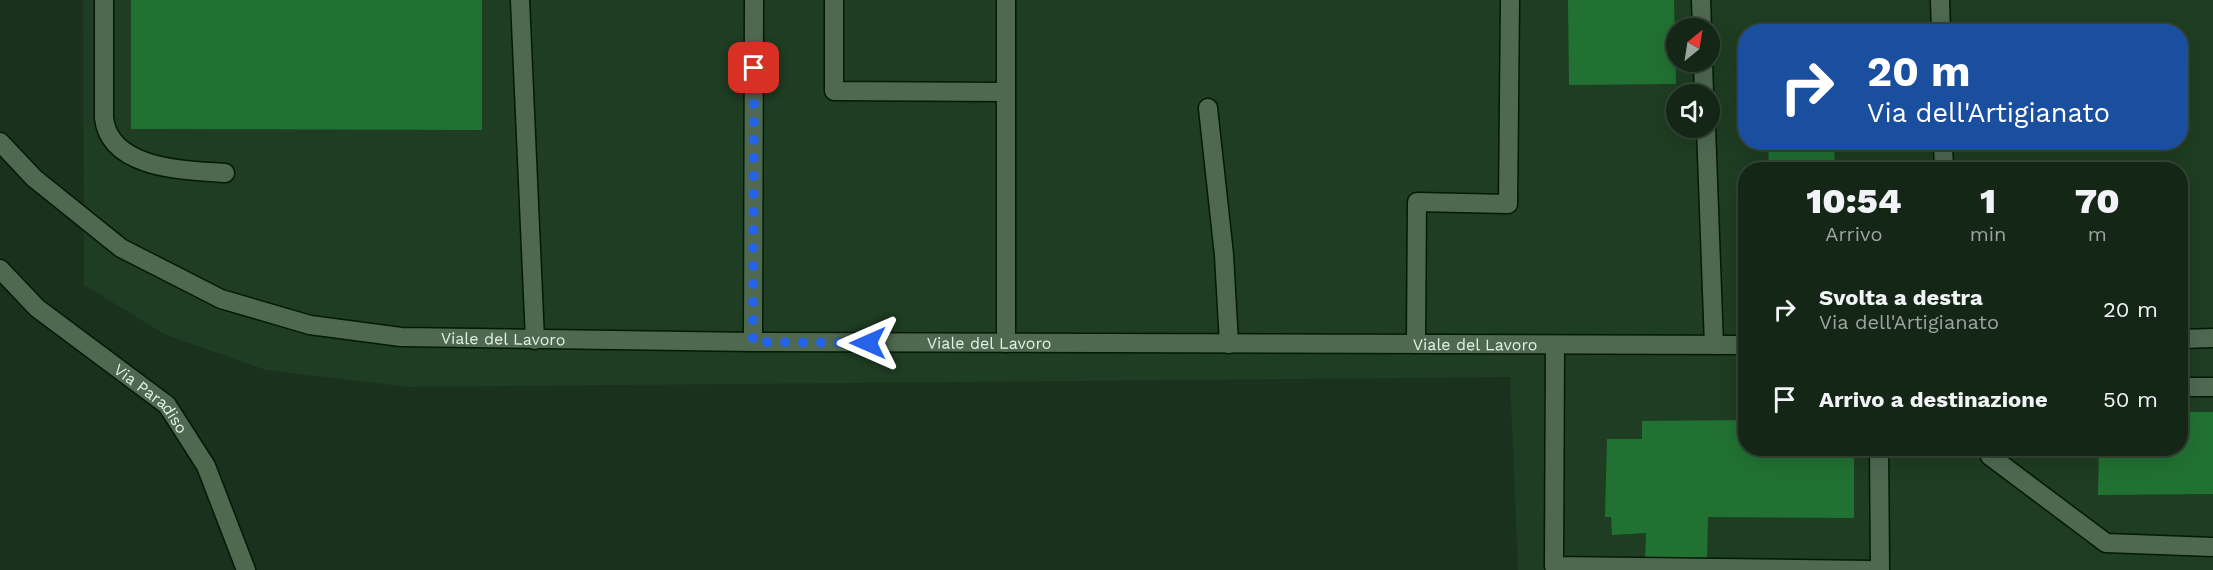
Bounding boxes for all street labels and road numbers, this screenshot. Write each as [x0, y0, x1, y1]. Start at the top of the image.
street label: Viale del Lavoro [441, 328, 565, 349]
street label: Viale del Lavoro [927, 333, 1051, 352]
street label: Viale del Lavoro [1413, 334, 1537, 354]
street label: Via Paradiso [110, 359, 192, 437]

